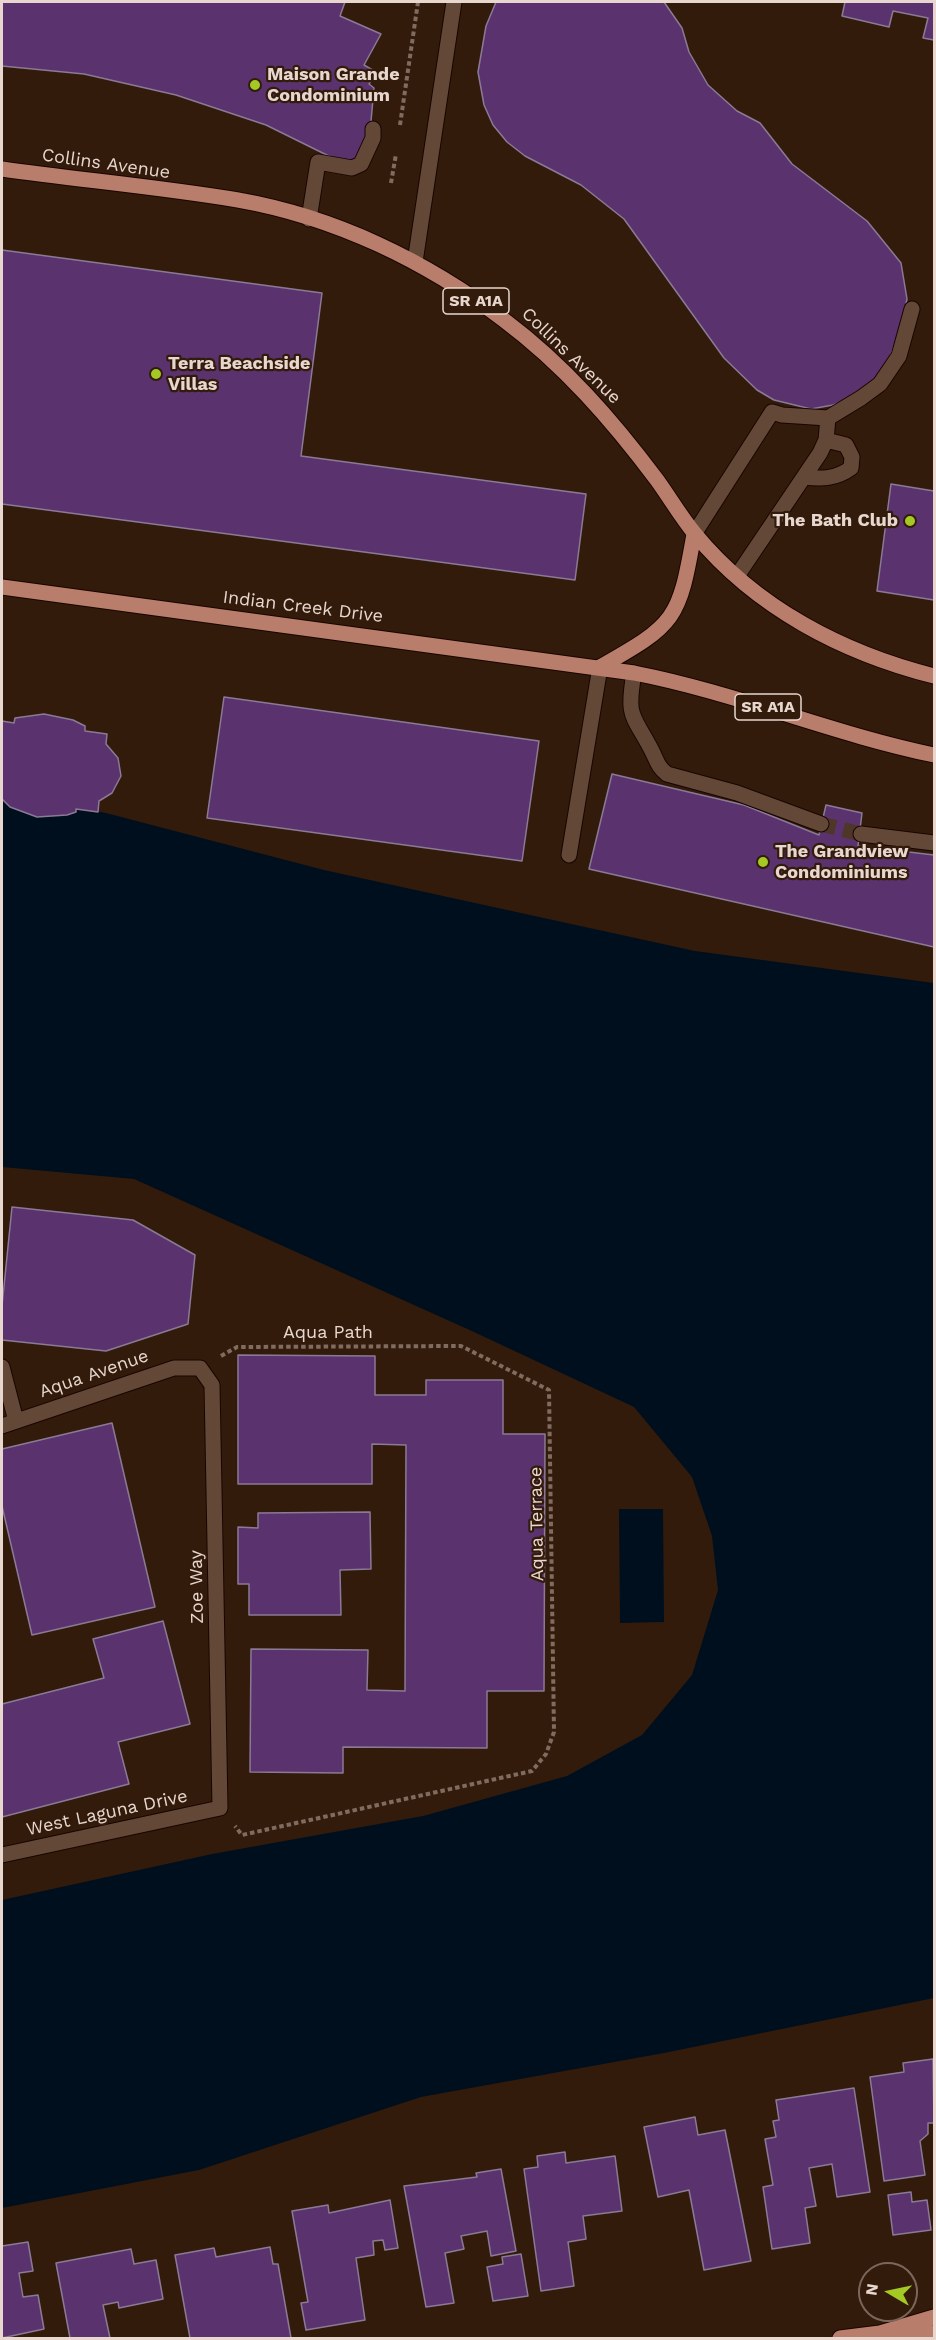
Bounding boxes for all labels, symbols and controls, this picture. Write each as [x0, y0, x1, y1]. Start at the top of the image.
place label: Maison Grande Condominium [267, 64, 400, 106]
marker: Maison Grande Condominium [248, 78, 262, 92]
street label: Collins Avenue [40, 144, 172, 184]
road number: SR A1A [443, 288, 509, 314]
street label: Collins Avenue [517, 303, 625, 409]
place label: Terra Beachside Villas [168, 353, 310, 395]
marker: Terra Beachside Villas [149, 367, 163, 381]
place label: The Bath Club [772, 510, 898, 532]
marker: The Bath Club [903, 514, 917, 528]
street label: Indian Creek Drive [222, 586, 384, 628]
road number: SR A1A [735, 694, 801, 720]
place label: The Grandview Condominiums [775, 841, 909, 884]
marker: The Grandview Condominiums [756, 855, 770, 869]
street label: Aqua Path [283, 1322, 373, 1344]
street label: Aqua Avenue [37, 1345, 151, 1403]
street label: Aqua Terrace [525, 1466, 549, 1582]
street label: Zoe Way [186, 1550, 208, 1624]
street label: West Laguna Drive [24, 1785, 190, 1841]
north arrow [858, 2262, 918, 2322]
text: N [861, 2282, 882, 2297]

